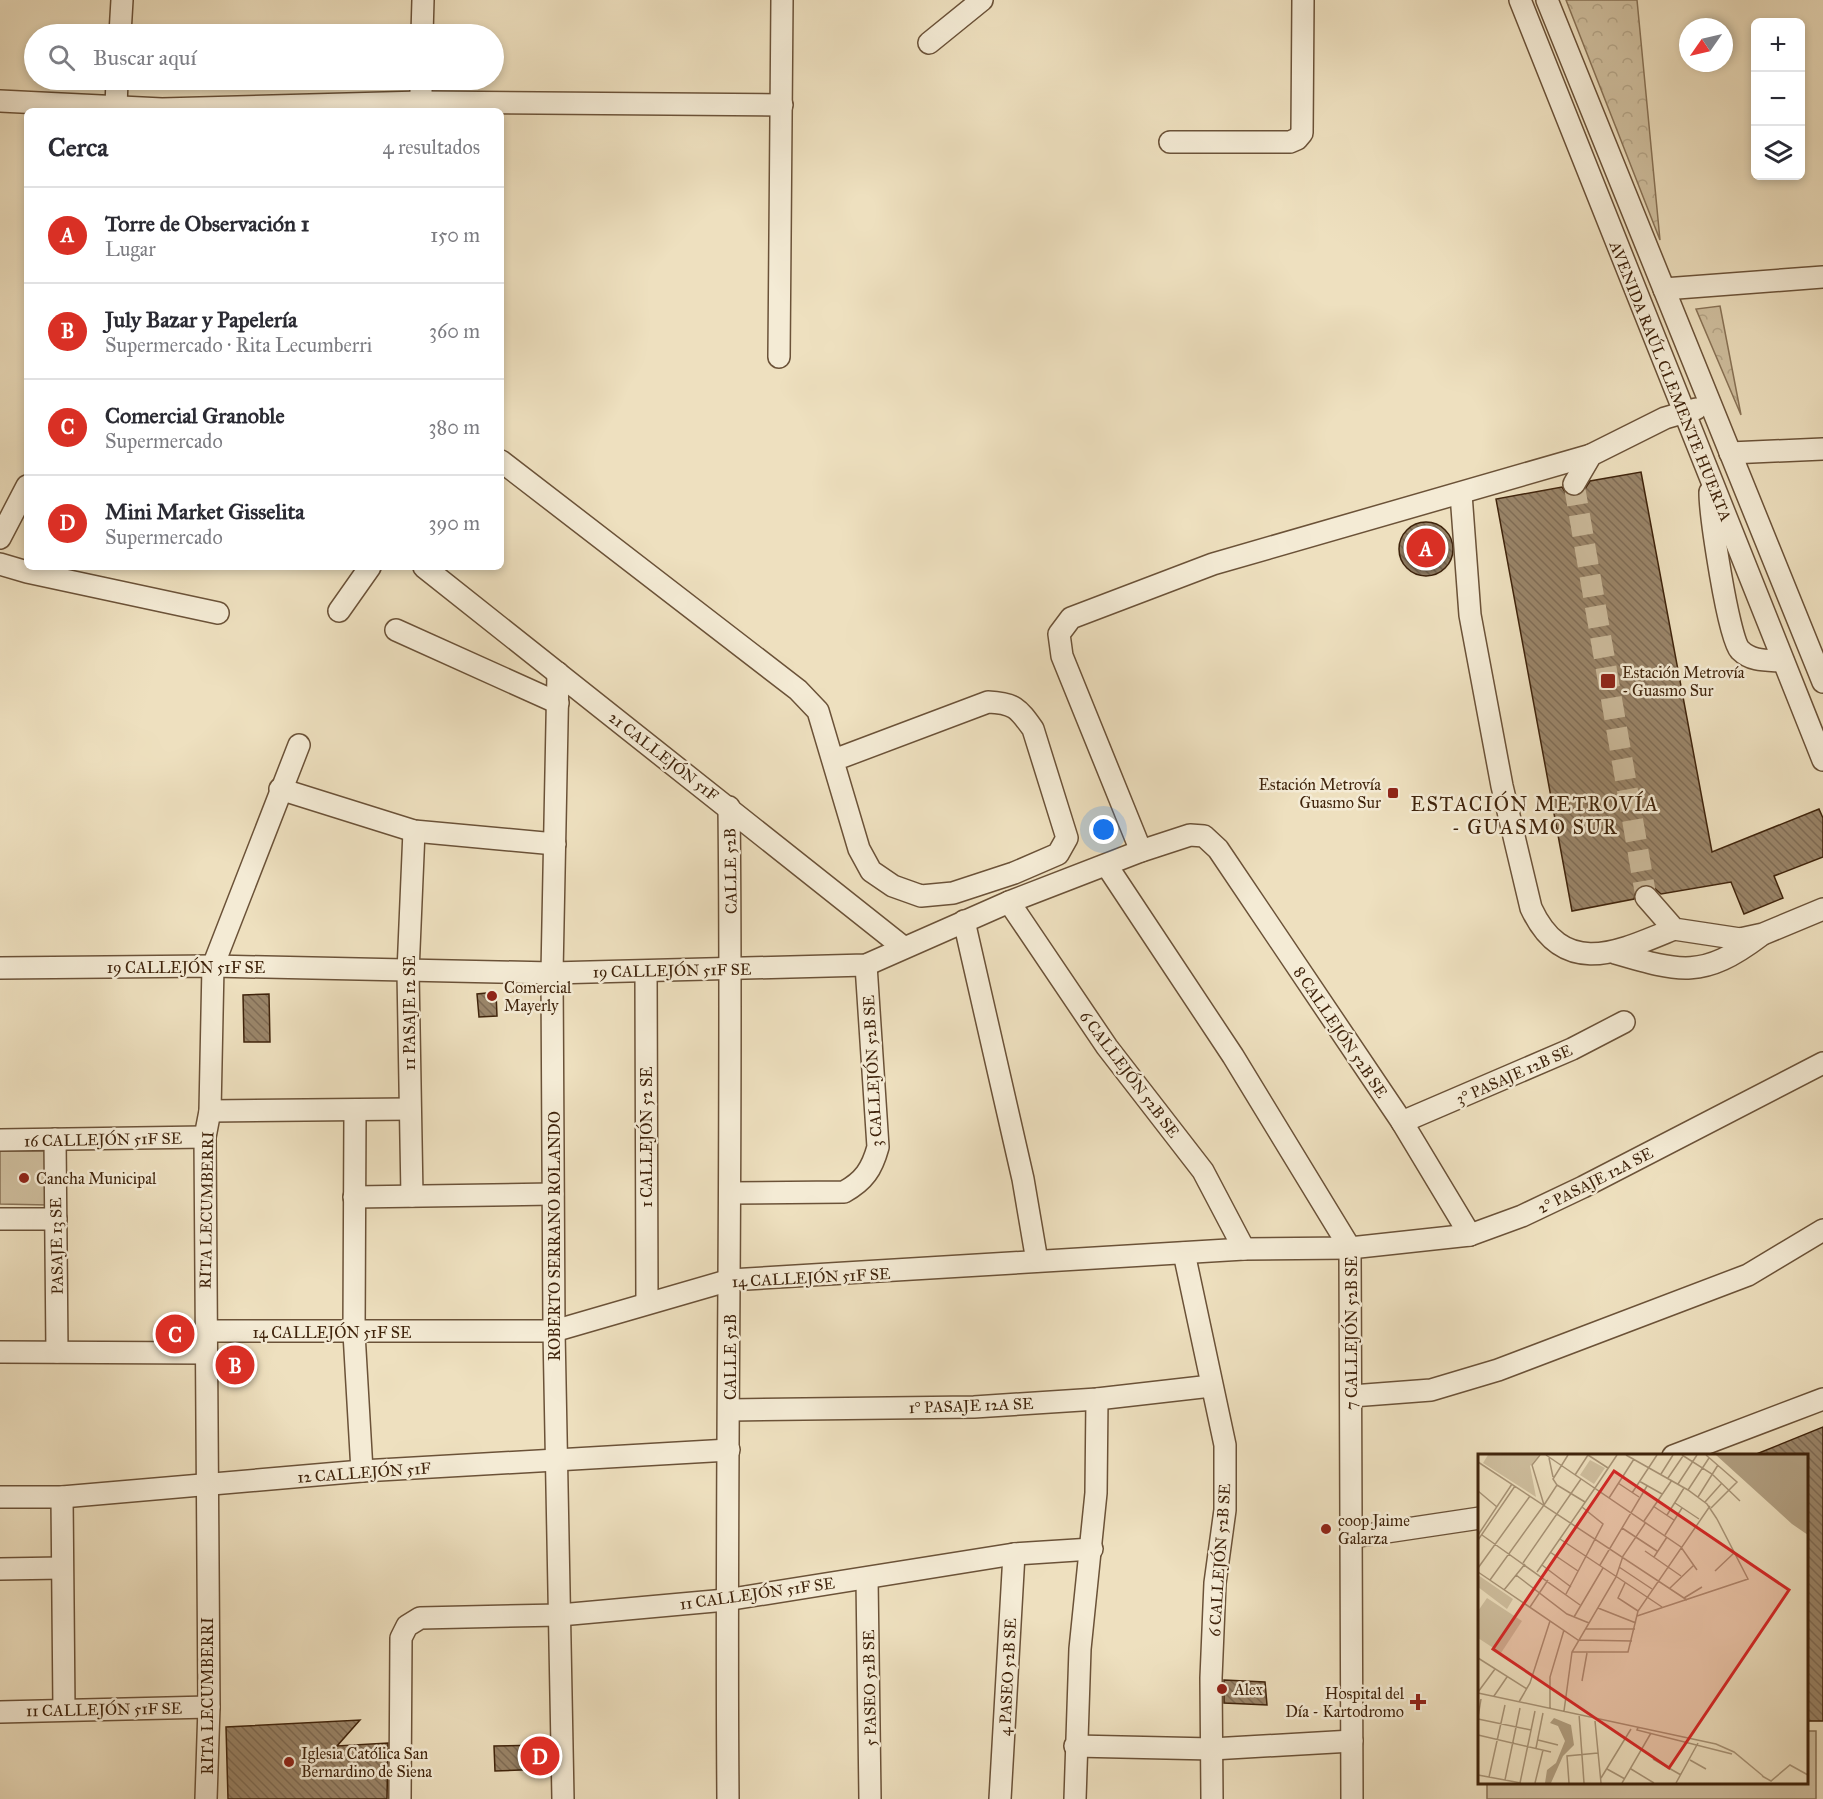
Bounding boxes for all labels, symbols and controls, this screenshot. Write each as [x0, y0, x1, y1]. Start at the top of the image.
north arrow [1679, 18, 1733, 72]
map controls [1751, 18, 1805, 180]
button: + [1751, 18, 1805, 72]
search box [24, 24, 504, 90]
icon: search [45, 41, 78, 74]
text: Buscar aquí [93, 44, 196, 71]
button: − [1751, 72, 1805, 126]
button: layers [1751, 126, 1805, 180]
text: Cerca [48, 131, 108, 163]
text: 4 resultados [382, 135, 480, 159]
text: Torre de Observación 1 [105, 210, 309, 237]
text: A [61, 223, 74, 247]
text: 150 m [430, 223, 480, 247]
text: Lugar [105, 237, 156, 261]
street label: AVENIDA RAÚL CLEMENTE HUERTA [1605, 237, 1738, 524]
text: July Bazar y Papelería [105, 306, 297, 333]
text: B [61, 319, 74, 343]
text: 360 m [429, 319, 480, 343]
text: Supermercado · Rita Lecumberri [105, 333, 372, 357]
text: Comercial Granoble [105, 402, 285, 429]
text: C [61, 415, 74, 439]
text: 380 m [429, 415, 480, 439]
text: Supermercado [105, 429, 223, 453]
text: Mini Market Gisselita [105, 498, 305, 525]
text: D [60, 511, 75, 535]
text: 390 m [429, 511, 480, 535]
text: Supermercado [105, 525, 223, 549]
pin: A [1406, 526, 1446, 570]
place label: Estación Metrovía - Guasmo Sur [1622, 663, 1745, 700]
marker: Estación Metrovía - Guasmo Sur [1599, 672, 1617, 690]
street label: 21 CALLEJÓN 51F [605, 706, 724, 806]
place label: Estación Metrovía Guasmo Sur [1258, 775, 1381, 812]
marker: Estación Metrovía Guasmo Sur [1386, 786, 1400, 800]
district label: ESTACIÓN METROVÍA - GUASMO SUR [1411, 790, 1659, 839]
your location [1089, 815, 1118, 844]
street label: CALLE 52B [720, 828, 741, 914]
street label: 19 CALLEJÓN 51F SE [107, 956, 265, 978]
street label: 11 PASAJE 12 SE [400, 956, 420, 1070]
street label: 19 CALLEJÓN 51F SE [593, 958, 751, 982]
street label: 8 CALLEJÓN 52B SE [1289, 962, 1393, 1102]
place label: Comercial Mayerly [504, 978, 572, 1015]
marker: Comercial Mayerly [485, 989, 499, 1003]
street label: 3 CALLEJÓN 52B SE [857, 995, 887, 1147]
street label: 6 CALLEJÓN 52B SE [1075, 1006, 1185, 1142]
street label: 3° PASAJE 12B SE [1453, 1040, 1576, 1109]
street label: 1 CALLEJÓN 52 SE [635, 1066, 657, 1208]
street label: ROBERTO SERRANO ROLANDO [545, 1111, 564, 1361]
street label: 16 CALLEJÓN 51F SE [24, 1127, 182, 1151]
street label: RITA LECUMBERRI [196, 1131, 217, 1289]
street label: 2° PASAJE 12A SE [1534, 1143, 1656, 1219]
place label: Cancha Municipal [36, 1169, 157, 1188]
marker: Cancha Municipal [17, 1171, 31, 1185]
street label: PASAJE 13 SE [46, 1197, 68, 1295]
street label: 7 CALLEJÓN 52B SE [1340, 1256, 1362, 1410]
street label: 14 CALLEJÓN 51F SE [731, 1262, 891, 1292]
pin: C [156, 1312, 195, 1356]
street label: CALLE 52B [721, 1314, 740, 1400]
street label: 14 CALLEJÓN 51F SE [253, 1321, 411, 1343]
pin: B [216, 1342, 254, 1388]
street label: 1° PASAJE 12A SE [908, 1394, 1034, 1418]
inset map [1478, 1454, 1808, 1784]
street label: 12 CALLEJÓN 51F [296, 1456, 432, 1488]
street label: 6 CALLEJÓN 52B SE [1203, 1483, 1235, 1637]
place label: coop Jaime Galarza [1338, 1511, 1410, 1548]
marker: coop Jaime Galarza [1319, 1522, 1333, 1536]
street label: 11 CALLEJÓN 51F SE [678, 1571, 836, 1615]
street label: RITA LECUMBERRI [198, 1617, 217, 1775]
street label: 4 PASEO 52B SE [995, 1618, 1020, 1737]
street label: 5 PASEO 52B SE [859, 1629, 880, 1747]
place label: Alex [1233, 1680, 1263, 1699]
marker: Alex [1215, 1682, 1229, 1696]
place label: Hospital del Día - Kartodromo [1285, 1684, 1405, 1721]
marker: Hospital del Día - Kartodromo [1409, 1693, 1427, 1711]
street label: 11 CALLEJÓN 51F SE [26, 1697, 182, 1721]
pin: D [520, 1734, 560, 1778]
place label: Iglesia Católica San Bernardino de Siena [301, 1744, 432, 1781]
marker: Iglesia Católica San Bernardino de Siena [282, 1755, 296, 1769]

